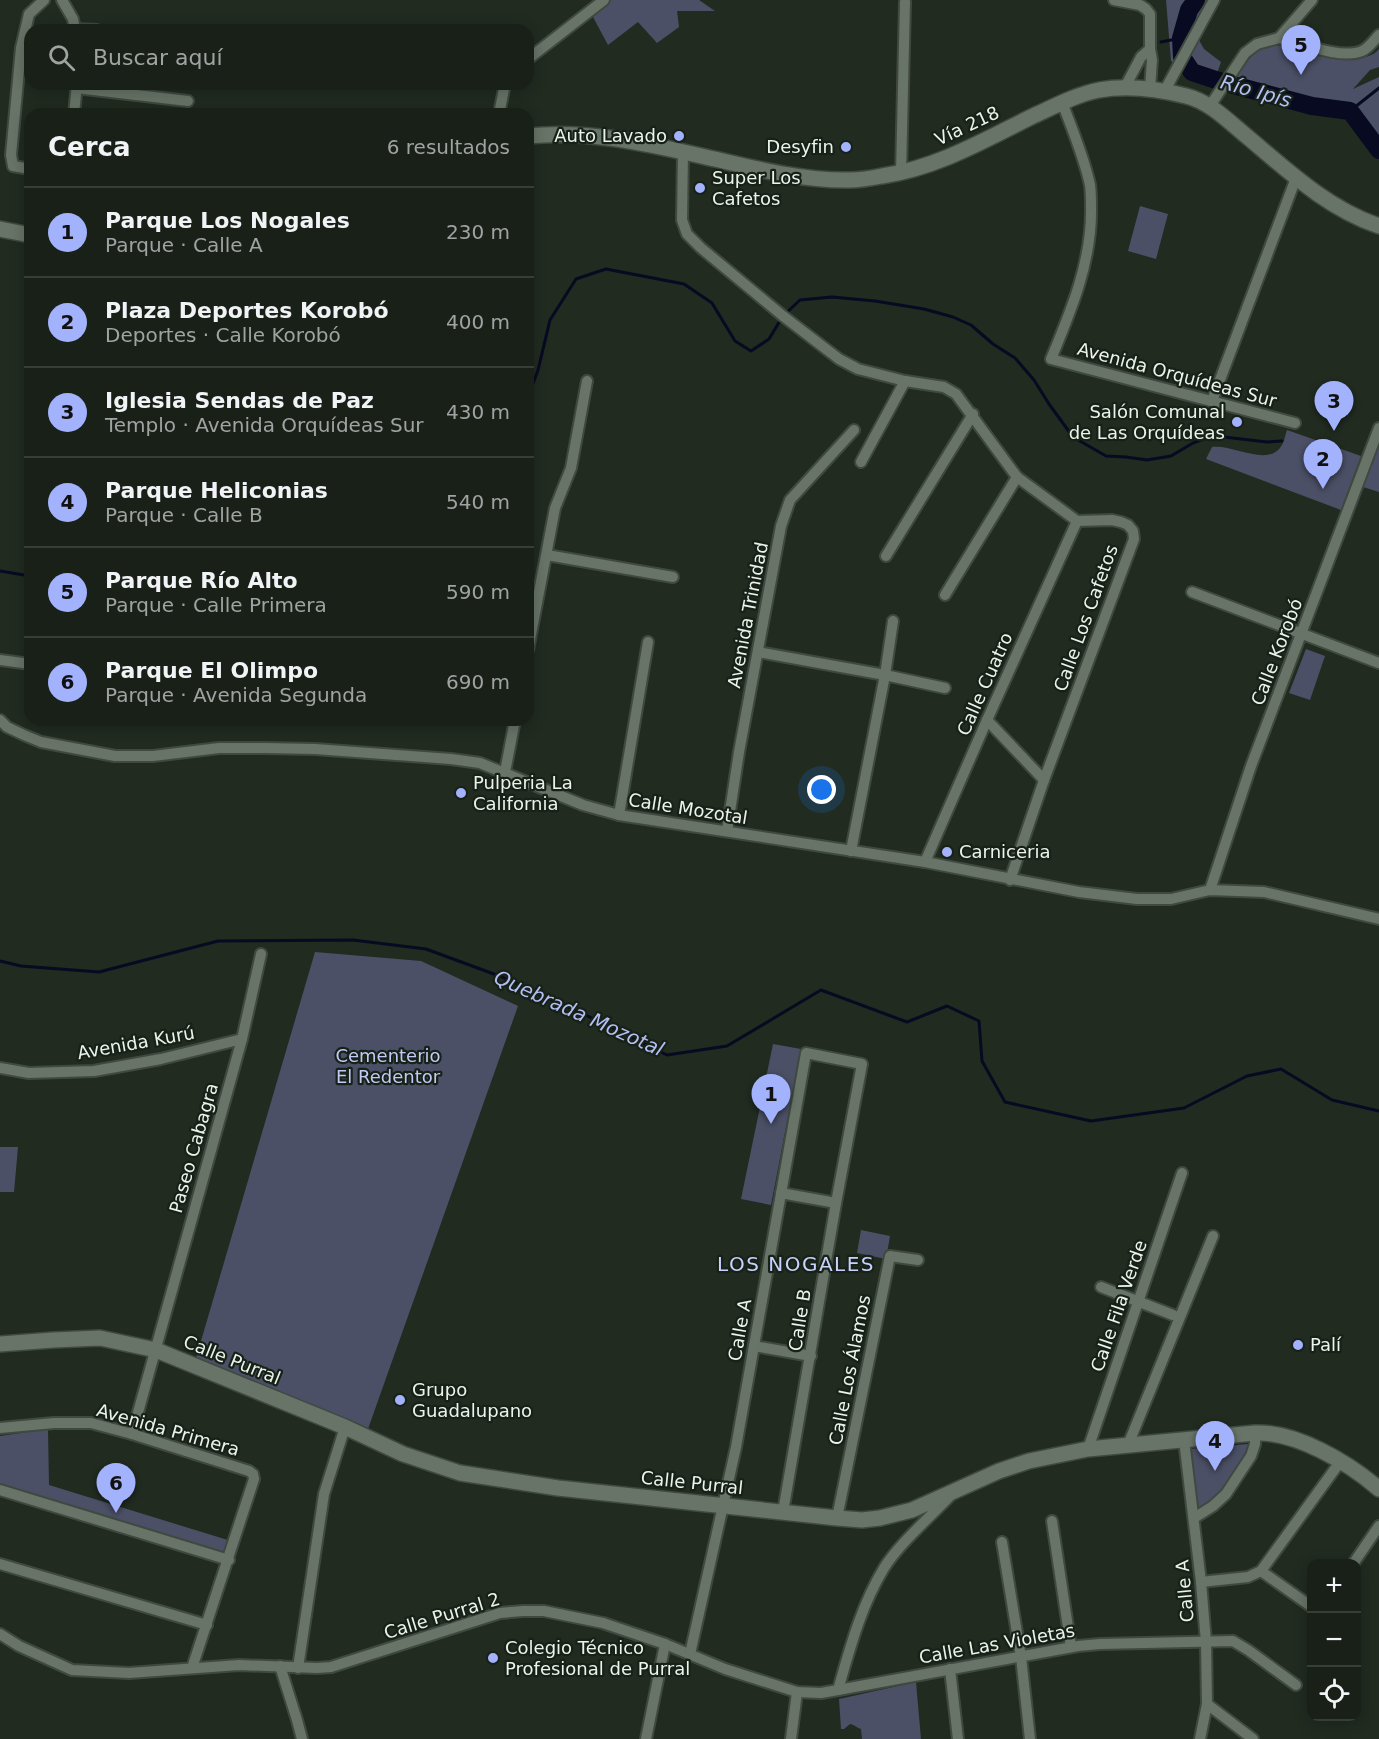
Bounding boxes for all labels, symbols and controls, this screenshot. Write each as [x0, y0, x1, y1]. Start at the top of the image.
search box [24, 24, 534, 90]
pin: 5 [1282, 26, 1320, 75]
icon: search [45, 41, 78, 74]
text: Buscar aquí [93, 45, 223, 70]
water label: Río Ipís [1218, 69, 1294, 113]
street label: Vía 218 [931, 102, 1002, 150]
place label: Auto Lavado [554, 125, 667, 146]
marker: Auto Lavado [672, 129, 686, 143]
text: Cerca [48, 132, 131, 162]
text: 6 resultados [387, 135, 510, 159]
place label: Desyfin [766, 136, 834, 157]
marker: Desyfin [839, 140, 853, 154]
place label: Super Los Cafetos [712, 167, 801, 209]
marker: Super Los Cafetos [693, 181, 707, 195]
text: Parque Los Nogales [105, 208, 350, 233]
text: 1 [61, 220, 74, 244]
text: 230 m [446, 220, 510, 244]
text: Parque · Calle A [105, 233, 263, 257]
text: Plaza Deportes Korobó [105, 298, 389, 323]
text: 2 [61, 310, 74, 334]
text: 400 m [446, 310, 510, 334]
text: Deportes · Calle Korobó [105, 323, 341, 347]
street label: Avenida Orquídeas Sur [1075, 338, 1280, 411]
pin: 3 [1314, 382, 1354, 431]
text: Iglesia Sendas de Paz [105, 388, 374, 413]
text: 3 [61, 400, 74, 424]
text: 430 m [446, 400, 510, 424]
place label: Salón Comunal de Las Orquídeas [1069, 401, 1225, 443]
text: Templo · Avenida Orquídeas Sur [105, 413, 424, 437]
marker: Salón Comunal de Las Orquídeas [1230, 415, 1244, 429]
pin: 2 [1304, 440, 1342, 489]
text: Parque Heliconias [105, 478, 328, 503]
text: 4 [61, 490, 74, 514]
text: 540 m [446, 490, 510, 514]
text: Parque · Calle B [105, 503, 263, 527]
street label: Avenida Trinidad [723, 540, 772, 690]
street label: Calle Los Cafetos [1049, 542, 1122, 694]
text: Parque Río Alto [105, 568, 298, 593]
text: 5 [61, 580, 74, 604]
text: 590 m [446, 580, 510, 604]
text: Parque · Calle Primera [105, 593, 327, 617]
street label: Calle Korobó [1247, 595, 1307, 708]
street label: Calle Cuatro [952, 629, 1017, 739]
text: Parque El Olimpo [105, 658, 318, 683]
text: 6 [61, 670, 74, 694]
text: 690 m [446, 670, 510, 694]
text: Parque · Avenida Segunda [105, 683, 367, 707]
place label: Pulperia La California [473, 772, 573, 814]
your location [807, 775, 836, 804]
marker: Pulperia La California [454, 786, 468, 800]
street label: Calle Mozotal [627, 789, 749, 828]
place label: Carniceria [959, 841, 1051, 862]
marker: Carniceria [940, 845, 954, 859]
water label: Quebrada Mozotal [490, 965, 668, 1061]
street label: Avenida Kurú [76, 1022, 196, 1063]
park label: Cementerio El Redentor [335, 1045, 441, 1087]
pin: 1 [752, 1074, 790, 1124]
street label: Paseo Cabagra [165, 1080, 222, 1215]
street label: Calle Fila Verde [1086, 1237, 1151, 1374]
district label: LOS NOGALES [717, 1252, 875, 1276]
street label: Calle B [784, 1287, 815, 1353]
street label: Calle Los Álamos [825, 1293, 874, 1447]
street label: Calle A [724, 1297, 755, 1363]
street label: Calle Purral [181, 1331, 284, 1389]
place label: Palí [1310, 1334, 1342, 1355]
marker: Palí [1291, 1338, 1305, 1352]
place label: Grupo Guadalupano [412, 1379, 532, 1421]
marker: Grupo Guadalupano [393, 1393, 407, 1407]
street label: Avenida Primera [94, 1399, 242, 1460]
pin: 4 [1196, 1422, 1234, 1471]
pin: 6 [96, 1464, 136, 1513]
street label: Calle Purral [640, 1467, 744, 1498]
street label: Calle A [1171, 1558, 1198, 1623]
map controls [1307, 1559, 1361, 1721]
button: + [1307, 1559, 1361, 1613]
street label: Calle Purral 2 [381, 1588, 502, 1643]
button: − [1307, 1613, 1361, 1667]
street label: Calle Las Violetas [917, 1619, 1077, 1668]
place label: Colegio Técnico Profesional de Purral [505, 1637, 690, 1679]
marker: Colegio Técnico Profesional de Purral [486, 1651, 500, 1665]
button: locate [1307, 1667, 1361, 1721]

